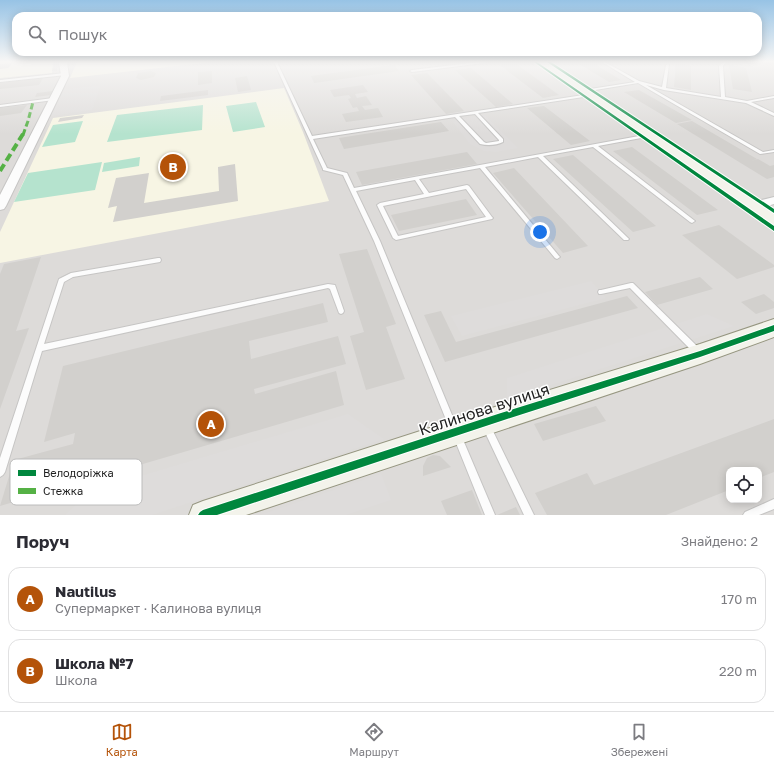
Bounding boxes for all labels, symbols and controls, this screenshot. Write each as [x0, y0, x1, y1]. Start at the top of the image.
search box [12, 12, 762, 56]
icon: search [26, 23, 48, 45]
text: Пошук [58, 25, 107, 43]
pin: B [160, 152, 186, 182]
your location [530, 222, 550, 242]
street label: Калинова вулиця [416, 378, 552, 440]
pin: A [198, 409, 224, 439]
legend [10, 459, 142, 505]
text: Велодоріжка [43, 466, 114, 479]
map controls [726, 467, 762, 503]
button: locate [726, 467, 762, 503]
text: Стежка [43, 484, 83, 497]
text: Поруч [16, 531, 69, 552]
text: Знайдено: 2 [681, 533, 758, 549]
text: Nautilus [55, 582, 117, 600]
text: A [25, 591, 35, 607]
text: 170 m [721, 591, 757, 607]
text: Супермаркет · Калинова вулиця [55, 600, 261, 616]
text: Школа №7 [55, 654, 133, 672]
text: B [25, 663, 35, 679]
text: 220 m [719, 663, 757, 679]
text: Школа [55, 672, 97, 688]
tab: Карта [106, 721, 138, 758]
tab: Маршрут [349, 721, 399, 758]
tab: Збережені [611, 721, 668, 758]

